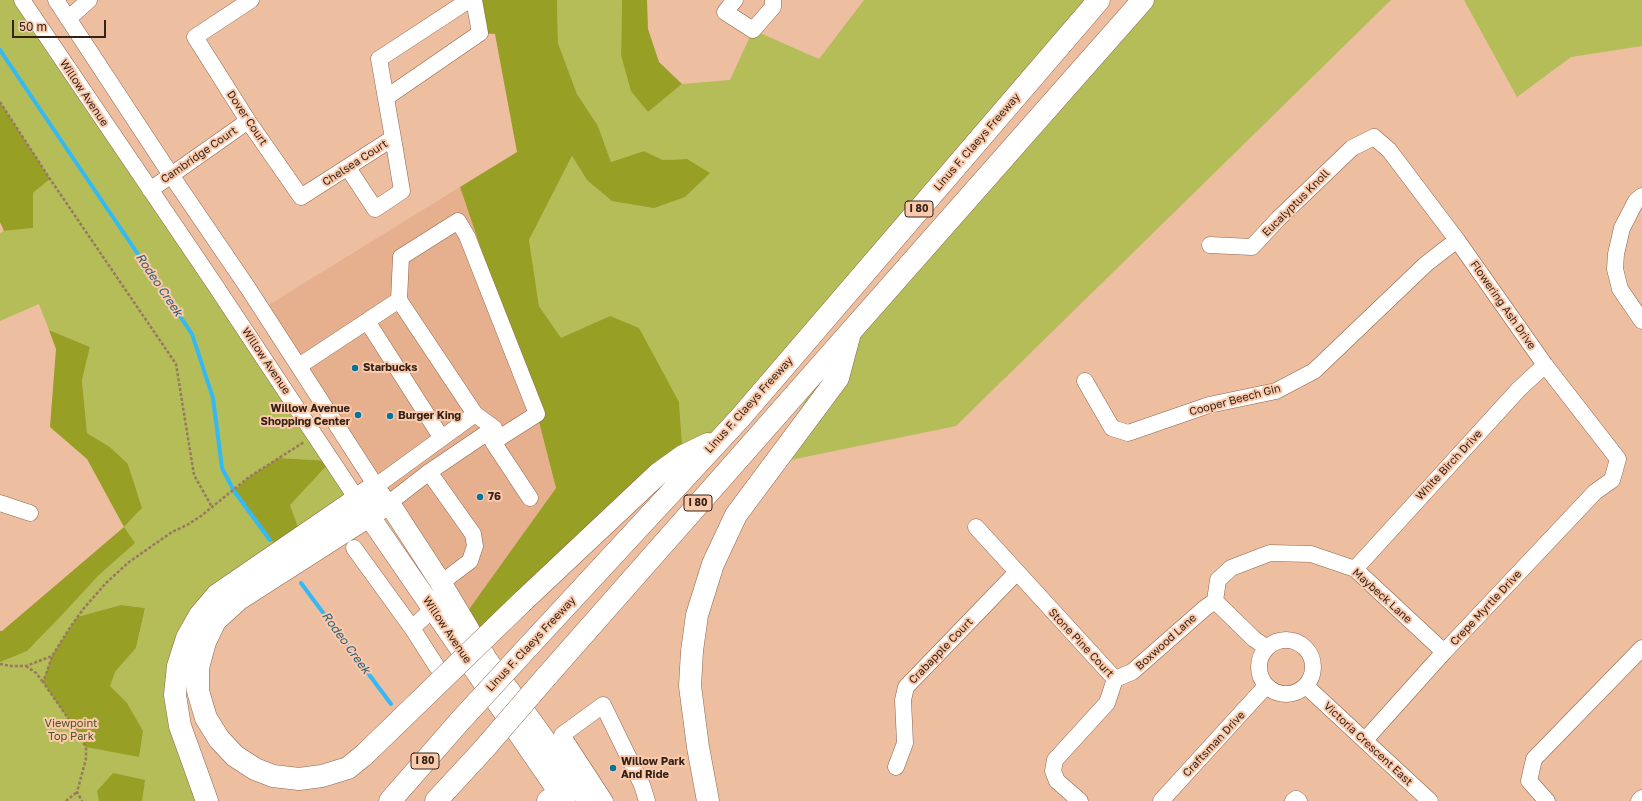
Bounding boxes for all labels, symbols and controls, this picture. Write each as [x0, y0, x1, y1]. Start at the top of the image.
scale bar [14, 12, 108, 38]
text: 50 m [19, 19, 47, 34]
street label: Willow Avenue [57, 57, 111, 129]
street label: Dover Court [224, 88, 270, 148]
street label: Linus F. Claeys Freeway [931, 91, 1023, 193]
street label: Cambridge Court [158, 124, 240, 186]
street label: Chelsea Court [320, 137, 390, 189]
street label: Eucalyptus Knoll [1260, 167, 1332, 239]
road number: I 80 [905, 201, 933, 217]
water label: Rodeo Creek [133, 251, 185, 319]
street label: Flowering Ash Drive [1467, 258, 1539, 352]
street label: Willow Avenue [239, 325, 293, 397]
street label: Linus F. Claeys Freeway [702, 354, 796, 456]
place label: Starbucks [363, 361, 417, 375]
marker: Starbucks [350, 363, 360, 373]
street label: Cooper Beech Gin [1188, 381, 1282, 419]
place label: Willow Avenue Shopping Center [261, 402, 350, 428]
place label: Burger King [398, 409, 461, 423]
marker: Willow Avenue Shopping Center [353, 410, 363, 420]
marker: Burger King [385, 411, 395, 421]
street label: White Birch Drive [1413, 427, 1485, 503]
place label: 76 [488, 490, 501, 504]
marker: 76 [475, 492, 485, 502]
road number: I 80 [684, 495, 712, 511]
street label: Maybeck Lane [1350, 566, 1414, 626]
street label: Crepe Myrtle Drive [1448, 568, 1524, 648]
street label: Willow Avenue [420, 594, 474, 666]
street label: Linus F. Claeys Freeway [484, 594, 578, 694]
street label: Stone Pine Court [1046, 606, 1116, 680]
water label: Rodeo Creek [319, 609, 373, 677]
street label: Boxwood Lane [1133, 611, 1199, 673]
street label: Crabapple Court [906, 615, 976, 687]
street label: Victoria Crescent East [1321, 699, 1415, 789]
street label: Craftsman Drive [1180, 708, 1248, 780]
park label: Viewpoint Top Park [45, 717, 97, 743]
road number: I 80 [411, 753, 439, 769]
place label: Willow Park And Ride [621, 755, 685, 781]
marker: Willow Park And Ride [608, 763, 618, 773]

